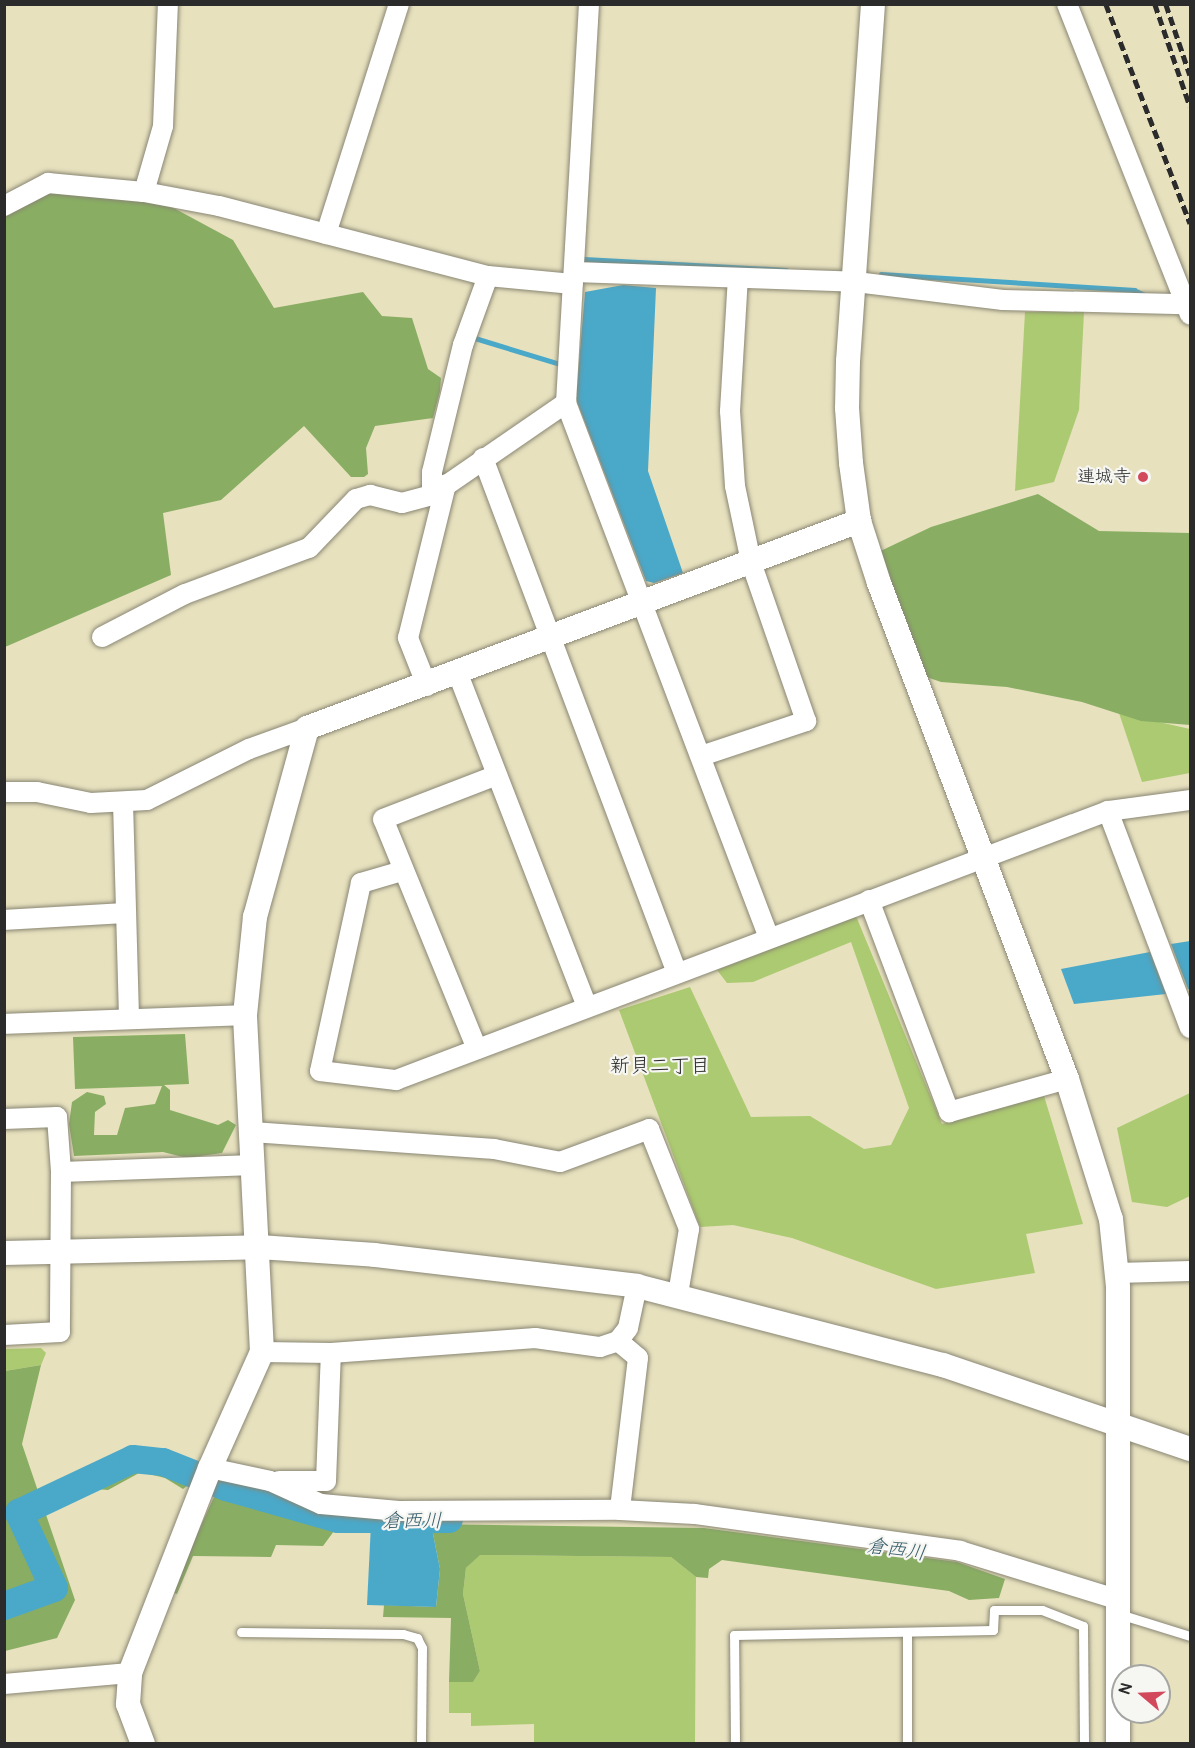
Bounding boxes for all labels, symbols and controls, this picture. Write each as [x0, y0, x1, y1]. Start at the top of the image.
place label: 連城寺 [1077, 466, 1131, 488]
marker: 連城寺 [1136, 470, 1150, 484]
district label: 新貝二丁目 [610, 1053, 710, 1077]
water label: 倉西川 [382, 1508, 442, 1532]
water label: 倉西川 [865, 1533, 927, 1565]
north arrow [1111, 1664, 1171, 1724]
text: N [1115, 1680, 1137, 1697]

